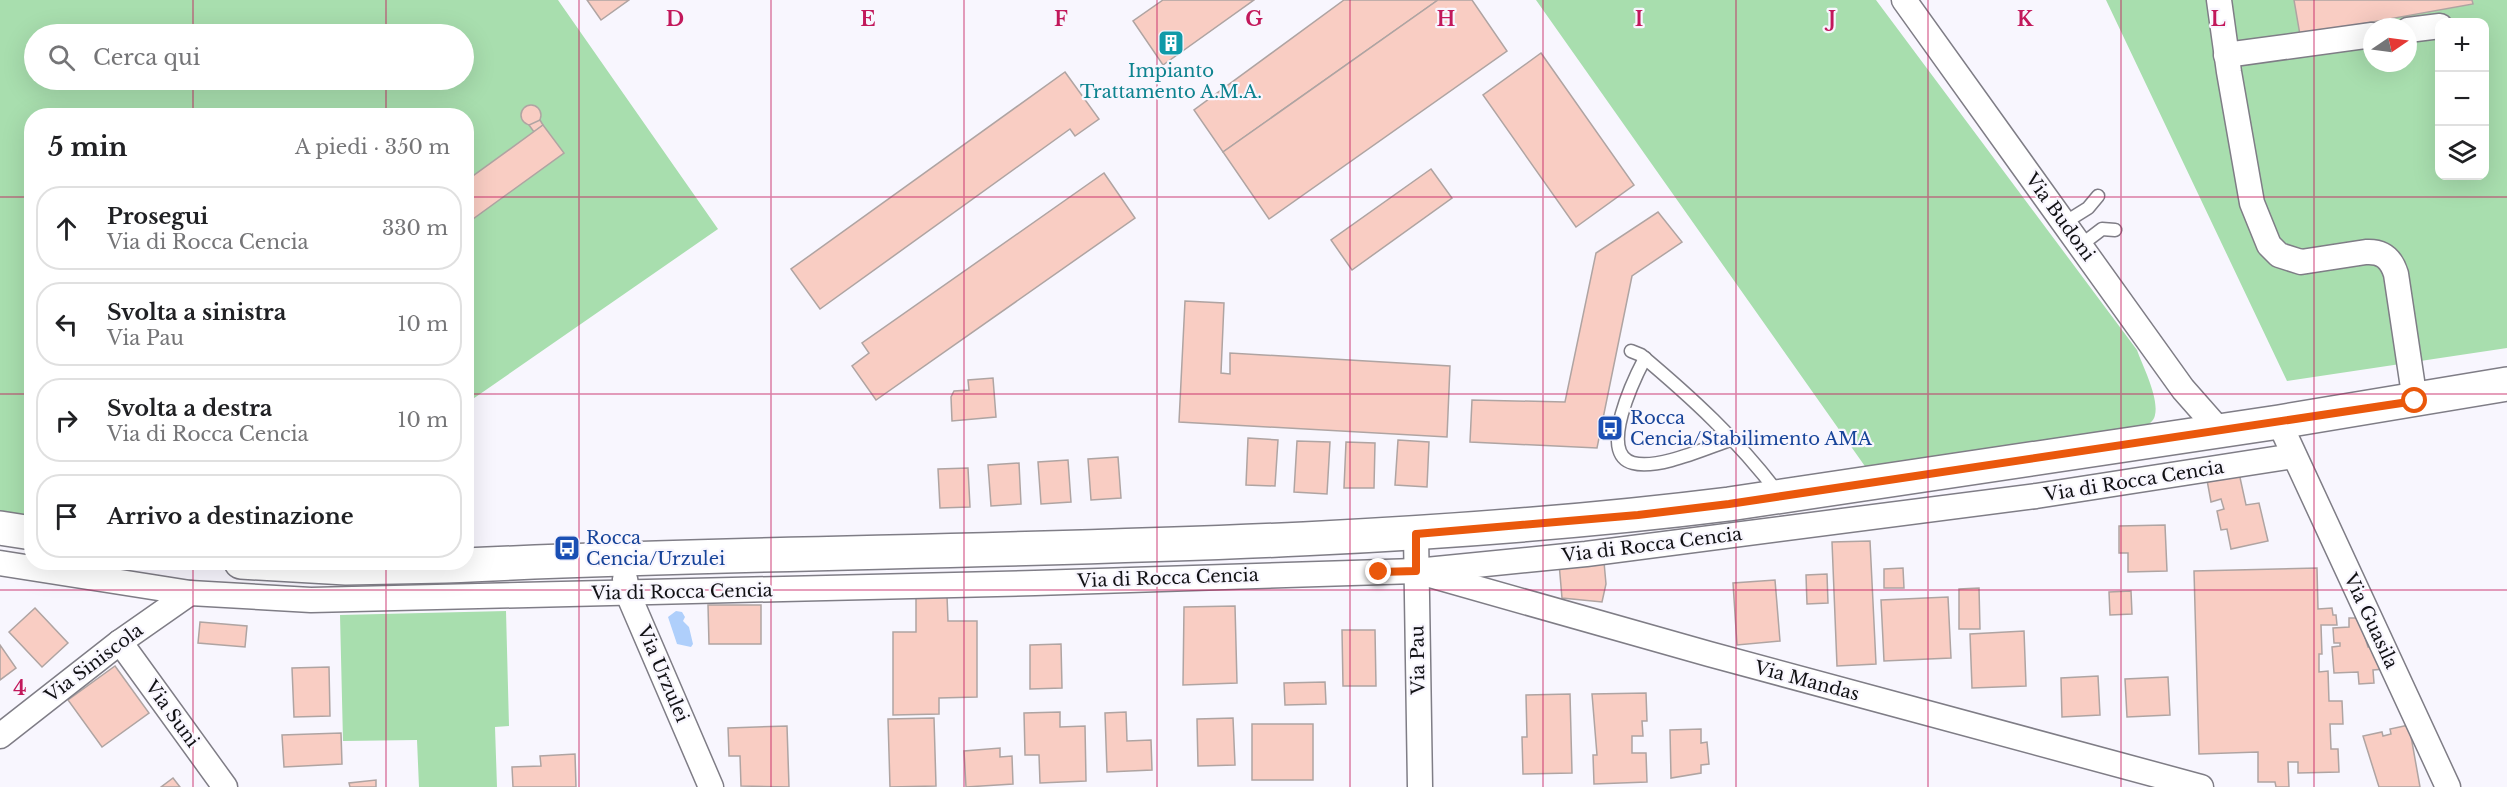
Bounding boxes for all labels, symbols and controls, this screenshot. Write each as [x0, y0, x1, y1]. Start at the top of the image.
text: D [666, 7, 684, 31]
text: E [860, 7, 876, 31]
text: F [1054, 7, 1068, 31]
text: G [1245, 7, 1263, 31]
text: H [1437, 7, 1456, 31]
text: I [1635, 7, 1643, 31]
text: J [1824, 7, 1836, 31]
text: K [2017, 7, 2034, 31]
text: L [2210, 7, 2226, 31]
north arrow [2363, 18, 2417, 72]
map controls [2435, 18, 2489, 180]
button: + [2435, 18, 2489, 72]
search box [24, 24, 474, 90]
building icon: Impianto Trattamento A.M.A. [1156, 28, 1186, 58]
icon: search [45, 41, 78, 74]
text: Cerca qui [93, 44, 200, 71]
place label: Impianto Trattamento A.M.A. [1080, 60, 1262, 103]
button: − [2435, 72, 2489, 126]
button: layers [2435, 126, 2489, 180]
text: 5 min [48, 131, 127, 163]
text: A piedi · 350 m [295, 135, 450, 159]
street label: Via Budoni [2020, 168, 2099, 265]
text: Prosegui [107, 203, 208, 230]
icon: ahead [50, 212, 83, 245]
text: 330 m [382, 216, 448, 240]
text: Via di Rocca Cencia [107, 230, 309, 254]
text: Svolta a sinistra [107, 299, 286, 326]
icon: left [50, 308, 83, 341]
text: 10 m [398, 312, 448, 336]
text: Via Pau [107, 326, 184, 350]
route start [2401, 387, 2427, 413]
text: Svolta a destra [107, 395, 272, 422]
icon: right [50, 404, 83, 437]
place label: Rocca Cencia/Stabilimento AMA [1630, 407, 1873, 450]
text: 10 m [398, 408, 448, 432]
bus stop icon: Rocca Cencia/Stabilimento AMA [1595, 413, 1625, 443]
text: Via di Rocca Cencia [107, 422, 309, 446]
street label: Via di Rocca Cencia [2042, 456, 2225, 506]
icon: arrive [50, 500, 83, 533]
text: Arrivo a destinazione [107, 503, 354, 530]
street label: Via di Rocca Cencia [1560, 523, 1743, 567]
place label: Rocca Cencia/Urzulei [586, 527, 725, 570]
bus stop icon: Rocca Cencia/Urzulei [552, 533, 582, 563]
route end [1365, 558, 1391, 584]
street label: Via di Rocca Cencia [1076, 564, 1259, 592]
street label: Via Guasila [2339, 569, 2403, 672]
street label: Via di Rocca Cencia [590, 579, 773, 605]
street label: Via Siniscola [40, 619, 147, 708]
street label: Via Urzulei [632, 621, 693, 726]
street label: Via Pau [1406, 625, 1430, 696]
street label: Via Mandas [1751, 656, 1862, 706]
street label: Via Suni [140, 675, 204, 752]
text: 4 [13, 676, 27, 700]

